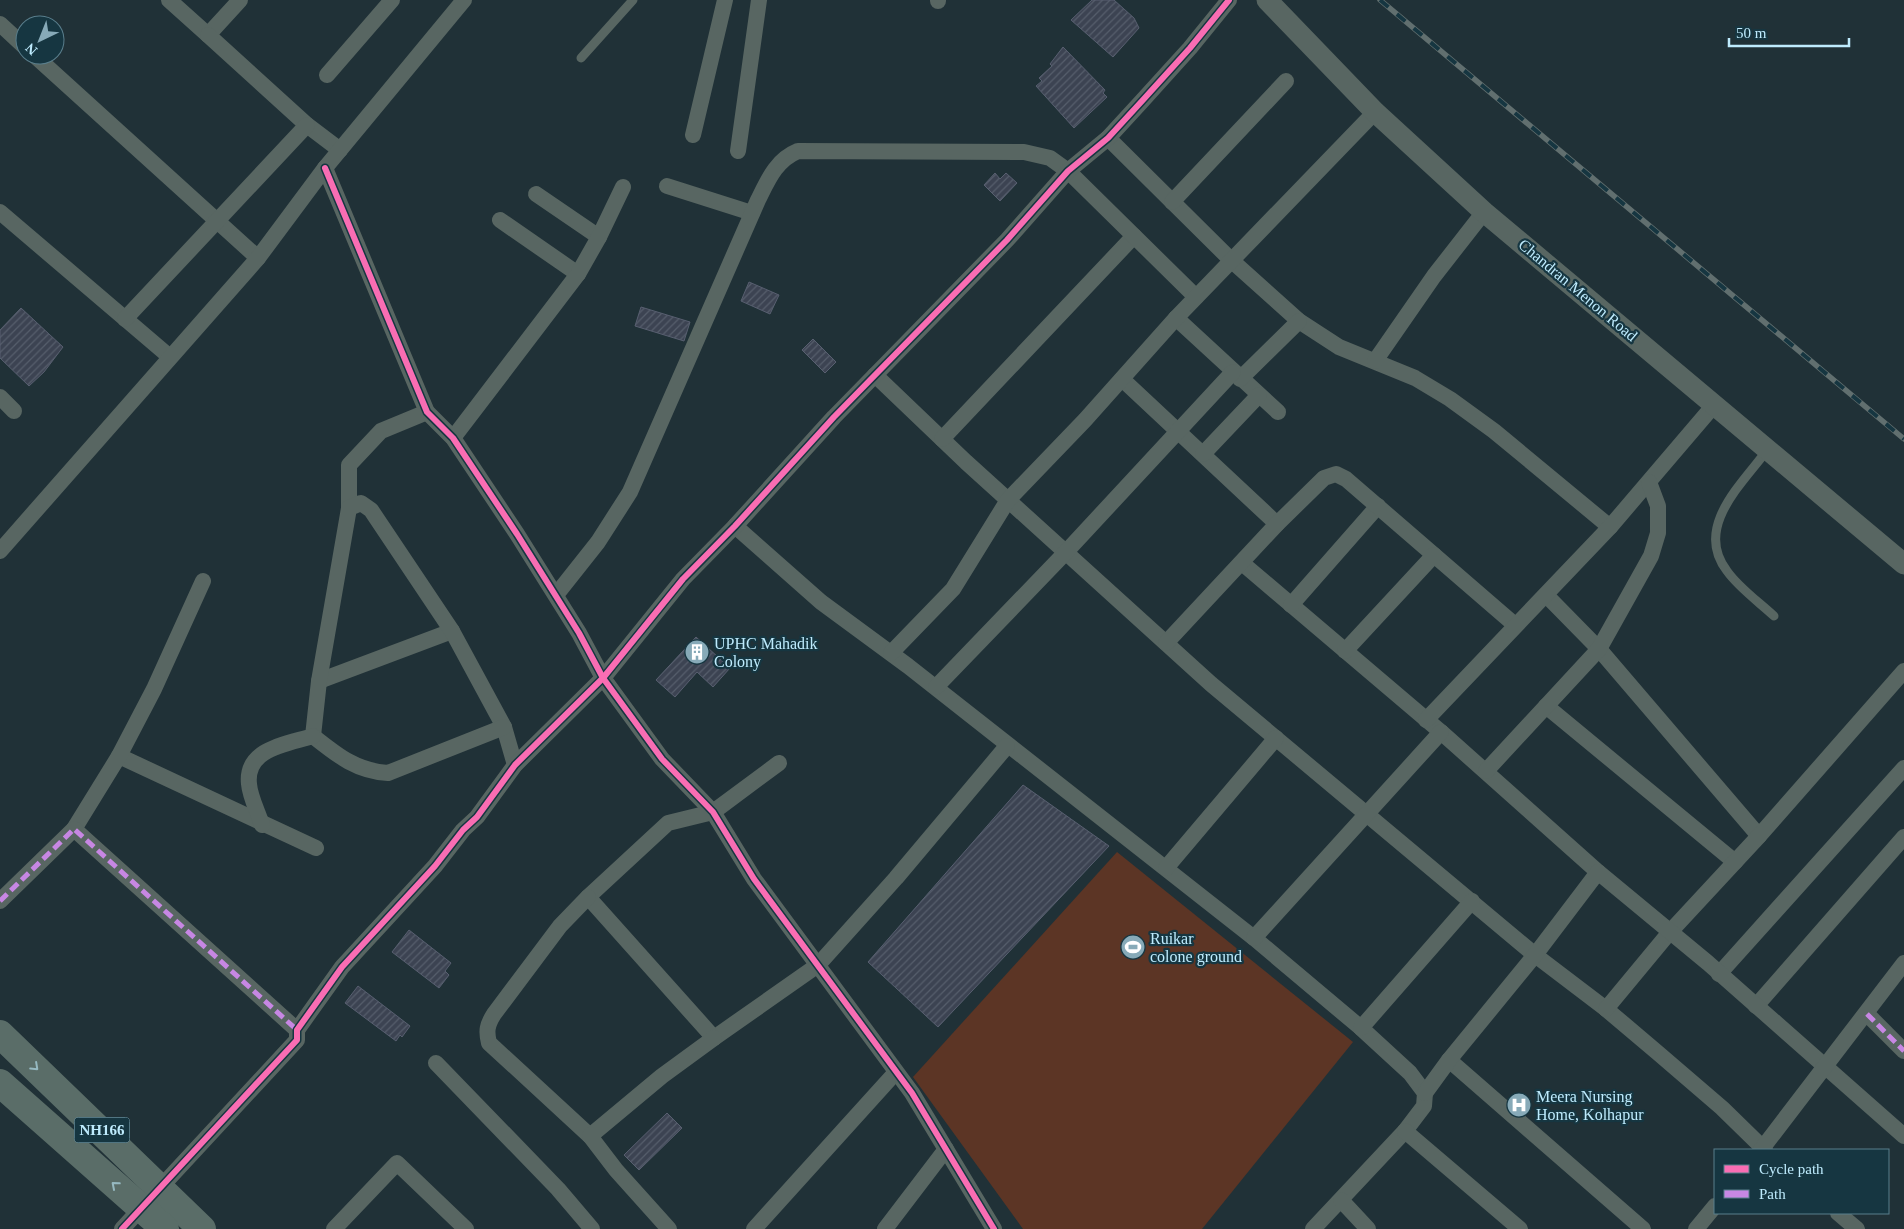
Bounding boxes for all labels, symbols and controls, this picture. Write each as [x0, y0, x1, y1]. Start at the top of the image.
north arrow [15, 15, 65, 65]
scale bar [1729, 15, 1849, 47]
text: 50 m [1736, 25, 1767, 41]
text: N [23, 40, 40, 58]
street label: Chandran Menon Road [1515, 236, 1641, 344]
place label: UPHC Mahadik Colony [714, 635, 818, 671]
building icon: UPHC Mahadik Colony [684, 639, 710, 665]
place label: Ruikar colone ground [1150, 930, 1242, 966]
sports icon: Ruikar colone ground [1120, 934, 1146, 960]
one-way arrow [30, 1061, 39, 1070]
place label: Meera Nursing Home, Kolhapur [1536, 1088, 1644, 1124]
hospital icon: Meera Nursing Home, Kolhapur [1506, 1092, 1532, 1118]
road number: NH166 [74, 1118, 130, 1142]
legend [1714, 1149, 1889, 1214]
text: Cycle path [1759, 1161, 1824, 1177]
one-way arrow [112, 1182, 121, 1191]
text: Path [1759, 1186, 1786, 1202]

